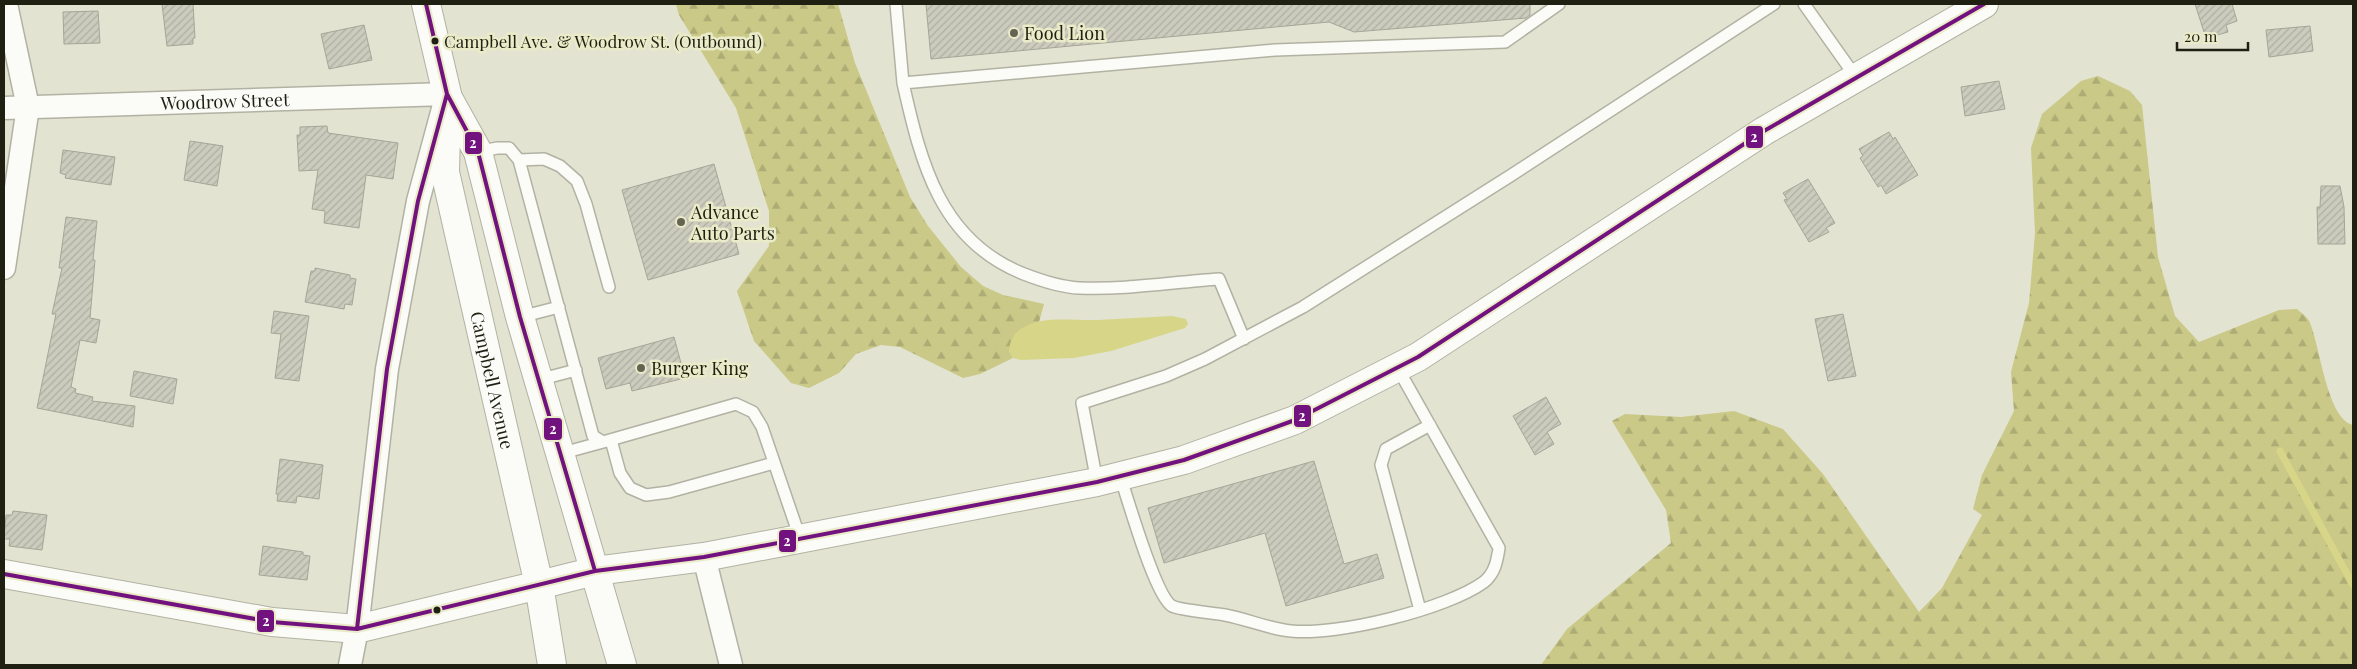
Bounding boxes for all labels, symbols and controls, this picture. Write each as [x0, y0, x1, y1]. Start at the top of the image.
scale bar [2177, 20, 2248, 52]
place label: Food Lion [1024, 21, 1105, 45]
text: 20 m [2184, 26, 2218, 46]
marker: Food Lion [1008, 27, 1020, 39]
place label: Campbell Ave. & Woodrow St. (Outbound) [444, 30, 762, 52]
marker: Campbell Ave. & Woodrow St. (Outbound) [430, 36, 440, 46]
street label: Woodrow Street [159, 87, 290, 115]
line badge: 2 [1745, 125, 1764, 149]
text: 2 [1750, 127, 1758, 146]
line badge: 2 [464, 131, 483, 155]
text: 2 [469, 133, 477, 152]
place label: Advance Auto Parts [690, 200, 775, 245]
marker: Advance Auto Parts [675, 216, 687, 228]
street label: Campbell Avenue [465, 309, 520, 451]
place label: Burger King [651, 356, 749, 380]
marker: Burger King [635, 362, 647, 374]
line badge: 2 [1293, 404, 1312, 428]
text: 2 [1298, 406, 1306, 425]
line badge: 2 [543, 417, 563, 441]
text: 2 [549, 419, 557, 438]
line badge: 2 [778, 529, 797, 553]
text: 2 [783, 531, 791, 550]
unlabelled marker [432, 605, 442, 615]
line badge: 2 [256, 609, 275, 633]
text: 2 [262, 611, 270, 630]

